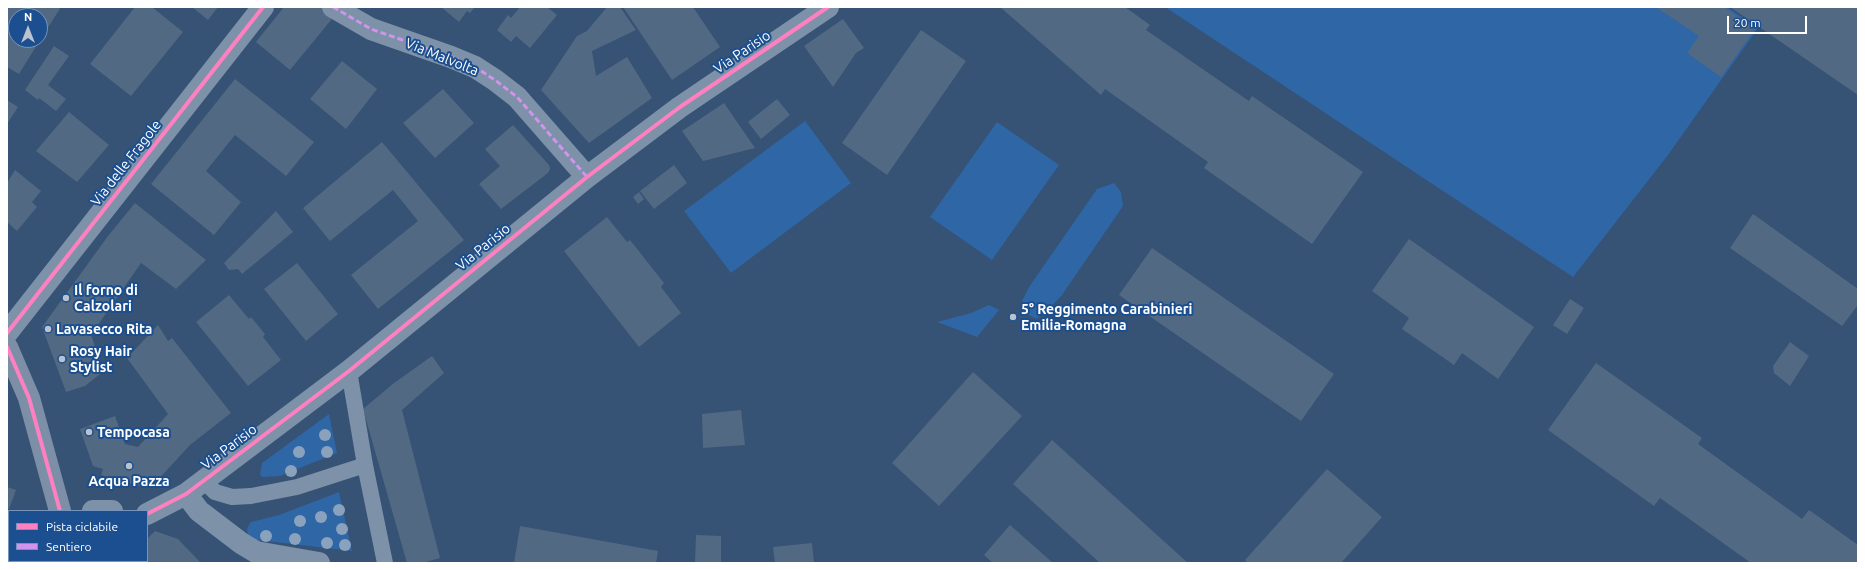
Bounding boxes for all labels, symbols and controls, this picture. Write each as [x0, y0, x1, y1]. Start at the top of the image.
north arrow [8, 8, 48, 48]
scale bar [1729, 8, 1809, 34]
text: N [24, 11, 32, 23]
text: 20 m [1734, 16, 1761, 29]
street label: Via Parisio [710, 27, 774, 77]
street label: Via Malvolta [403, 35, 481, 79]
street label: Via delle Fragole [87, 117, 165, 209]
street label: Via Parisio [452, 220, 514, 274]
place label: Il forno di Calzolari [74, 282, 138, 314]
marker: Il forno di Calzolari [61, 293, 71, 303]
place label: 5° Reggimento Carabinieri Emilia-Romagna [1021, 301, 1192, 334]
marker: 5° Reggimento Carabinieri Emilia-Romagna [1008, 312, 1018, 322]
place label: Lavasecco Rita [56, 321, 152, 337]
marker: Lavasecco Rita [43, 324, 53, 334]
place label: Rosy Hair Stylist [70, 343, 132, 376]
marker: Rosy Hair Stylist [57, 354, 67, 364]
street label: Via Parisio [198, 421, 260, 473]
place label: Tempocasa [97, 424, 170, 440]
marker: Tempocasa [84, 427, 94, 437]
marker: Acqua Pazza [124, 461, 134, 471]
place label: Acqua Pazza [88, 473, 170, 489]
legend [8, 510, 148, 562]
text: Pista ciclabile [46, 520, 118, 533]
text: Sentiero [46, 540, 92, 553]

